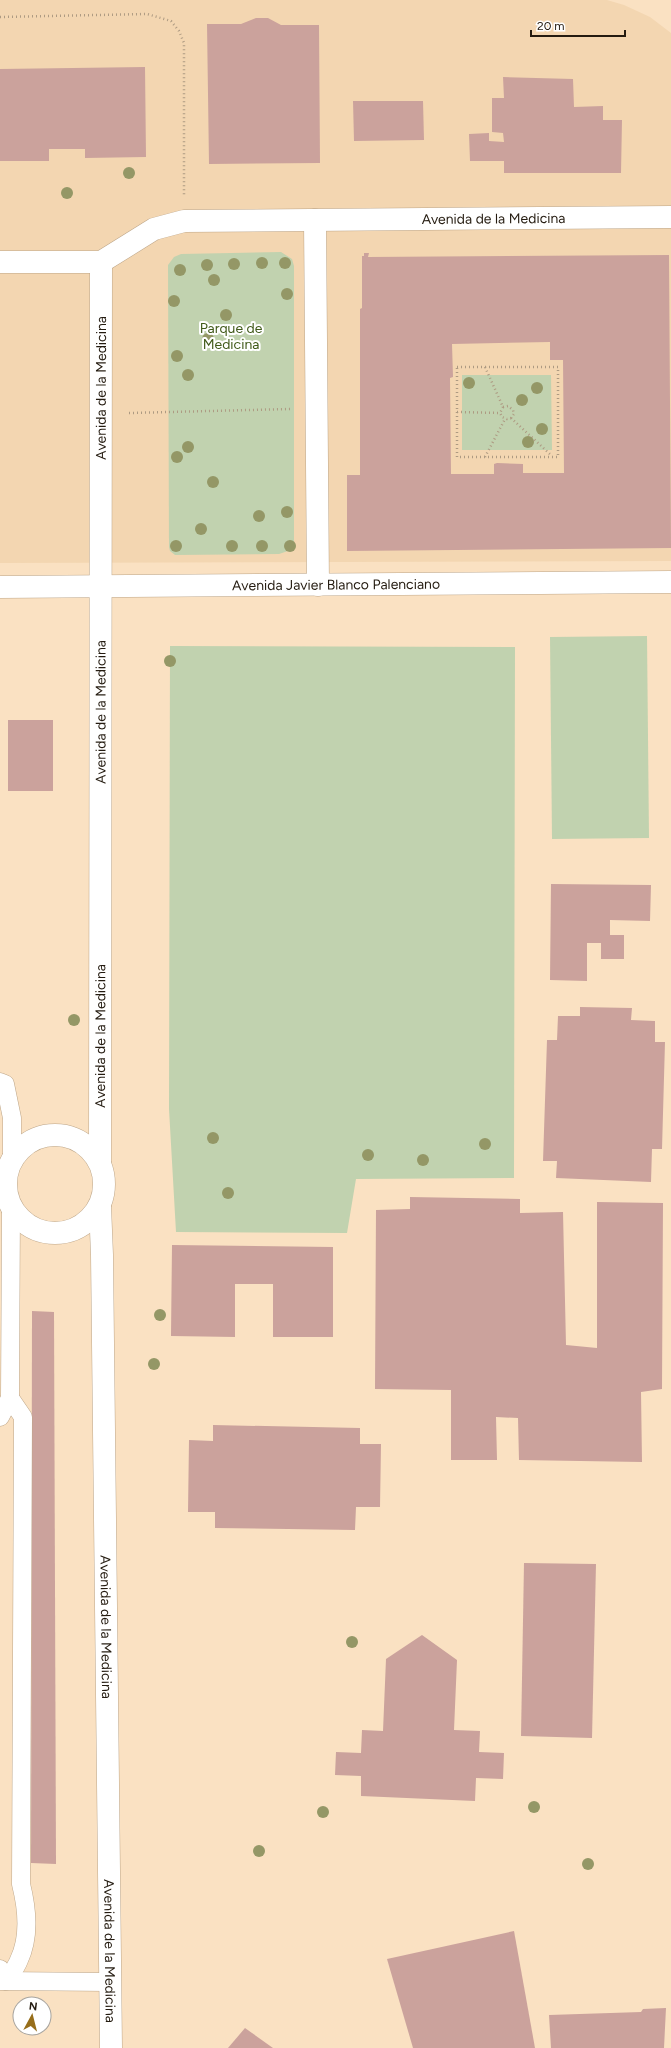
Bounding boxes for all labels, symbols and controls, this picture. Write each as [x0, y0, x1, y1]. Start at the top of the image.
scale bar [531, 12, 625, 38]
text: 20 m [537, 19, 565, 33]
street label: Avenida de la Medicina [422, 209, 565, 228]
street label: Avenida de la Medicina [92, 316, 109, 460]
park label: Parque de Medicina [200, 320, 263, 353]
street label: Avenida Javier Blanco Palenciano [232, 575, 440, 594]
street label: Avenida de la Medicina [92, 640, 109, 784]
street label: Avenida de la Medicina [92, 964, 109, 1108]
street label: Avenida de la Medicina [97, 1555, 116, 1699]
street label: Avenida de la Medicina [101, 1879, 119, 2023]
north arrow [12, 1996, 52, 2036]
text: N [28, 2000, 38, 2014]

